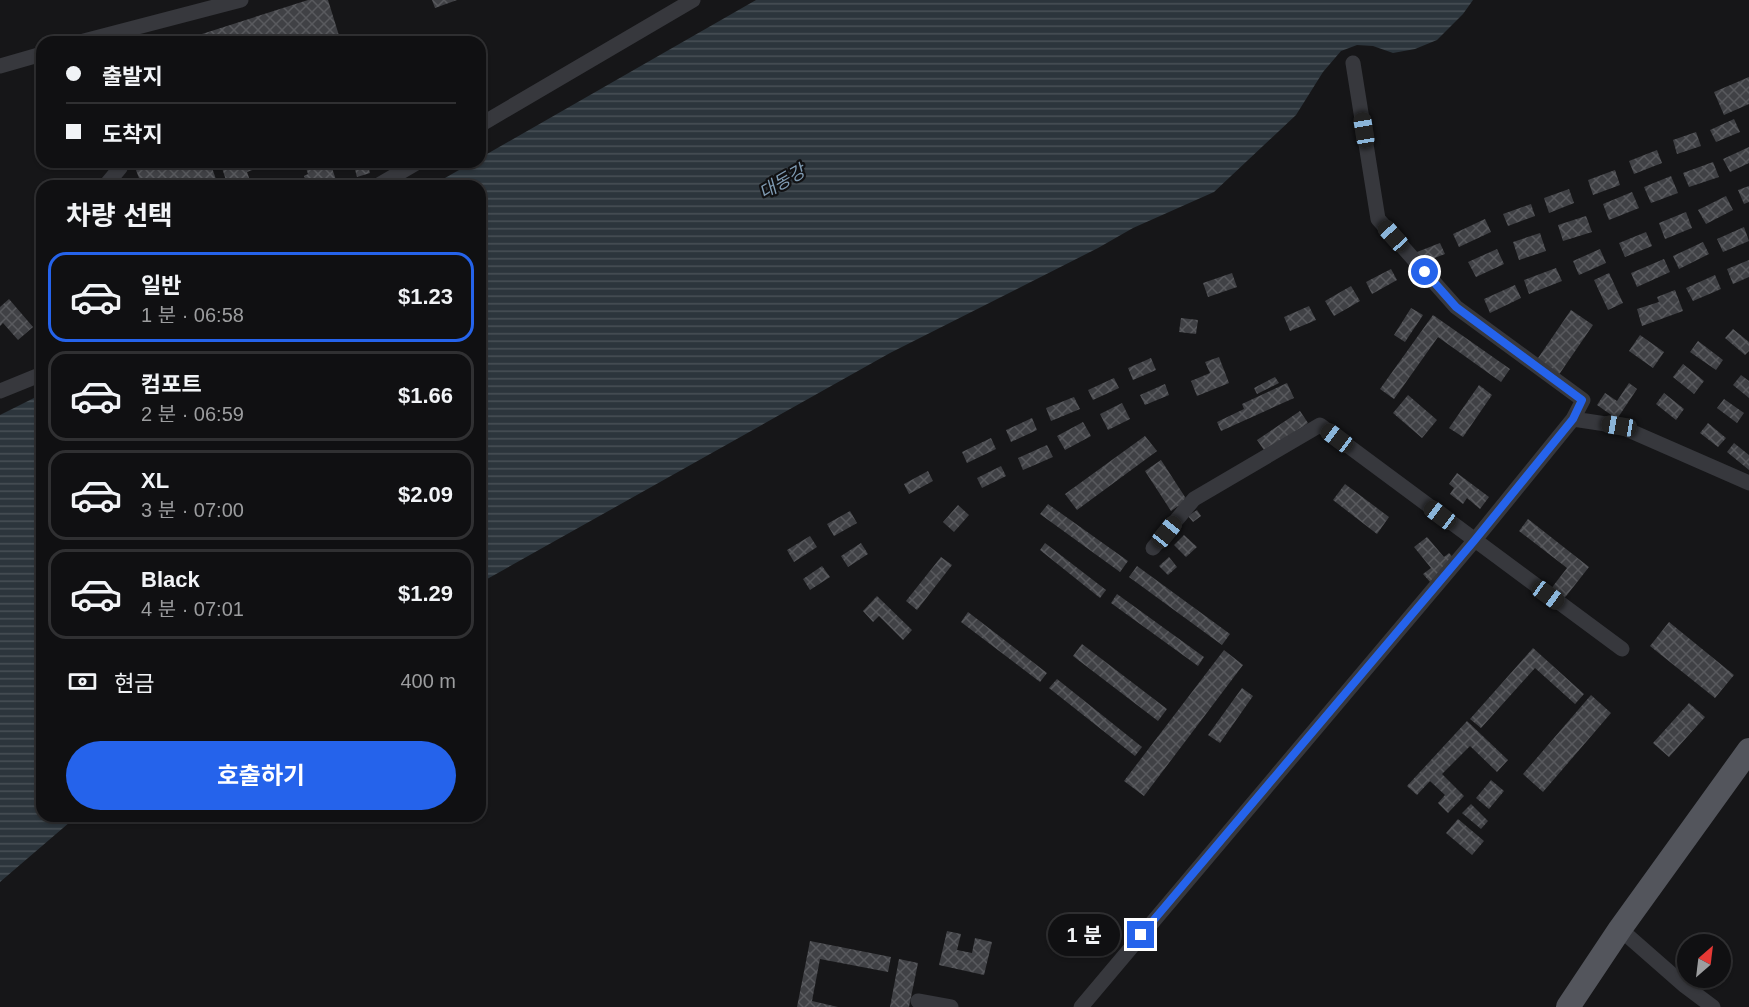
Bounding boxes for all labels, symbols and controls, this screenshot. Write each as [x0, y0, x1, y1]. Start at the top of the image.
text: 출발지 [102, 64, 163, 89]
car [1352, 111, 1376, 149]
text: 도착지 [102, 122, 163, 147]
water label: 대동강 [755, 160, 811, 203]
text: 차량 선택 [66, 201, 173, 231]
car [1374, 217, 1412, 255]
route start [1411, 258, 1438, 285]
icon: car [69, 270, 123, 324]
text: 일반 [141, 273, 181, 298]
text: $1.23 [398, 284, 453, 309]
text: 1 분 · 06:58 [141, 304, 244, 326]
icon: car [69, 369, 123, 423]
text: 컴포트 [141, 372, 202, 397]
text: $1.66 [398, 383, 453, 408]
text: 2 분 · 06:59 [141, 403, 244, 425]
car [1600, 414, 1638, 438]
car [1317, 420, 1357, 456]
icon: car [69, 468, 123, 522]
text: XL [141, 468, 169, 493]
text: $2.09 [398, 482, 453, 507]
car [1420, 497, 1460, 533]
text: 3 분 · 07:00 [141, 499, 244, 521]
car [1149, 512, 1185, 552]
icon: car [69, 567, 123, 621]
text: Black [141, 567, 200, 592]
car [1528, 577, 1568, 613]
text: $1.29 [398, 581, 453, 606]
text: 4 분 · 07:01 [141, 598, 244, 620]
icon: cash [66, 665, 99, 698]
text: 400 m [400, 670, 456, 692]
text: 현금 [114, 671, 154, 696]
button: 호출하기 [66, 741, 456, 810]
callout: 1 분 [1048, 914, 1120, 956]
route end [1127, 921, 1154, 948]
text: 1 분 [1066, 924, 1102, 946]
north arrow [1677, 934, 1731, 988]
map controls [1677, 934, 1731, 988]

